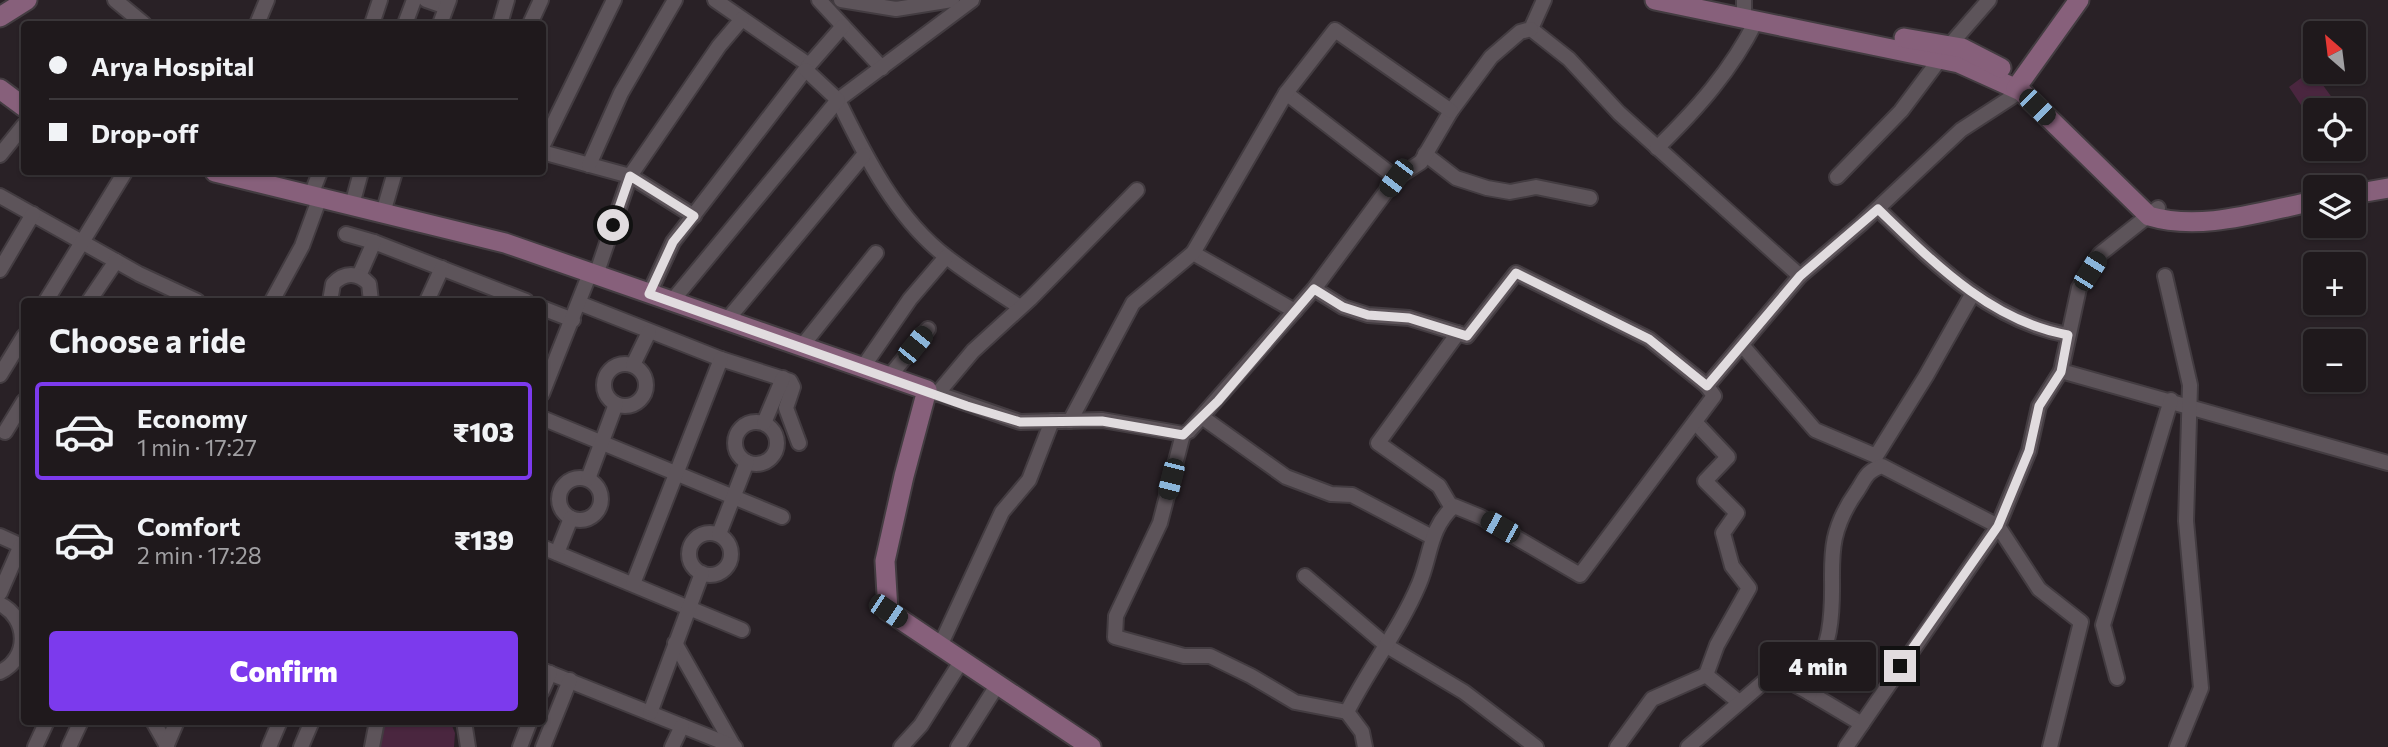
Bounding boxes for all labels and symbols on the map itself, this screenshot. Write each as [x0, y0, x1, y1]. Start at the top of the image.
north arrow [2303, 21, 2366, 84]
car [2015, 85, 2060, 129]
car [1375, 155, 1418, 201]
route start [597, 209, 629, 241]
car [2070, 248, 2111, 294]
car [894, 322, 937, 368]
car [1156, 456, 1187, 502]
car [1477, 508, 1524, 546]
car [865, 591, 912, 631]
callout: 4 min [1760, 642, 1876, 690]
route end [1884, 650, 1916, 682]

